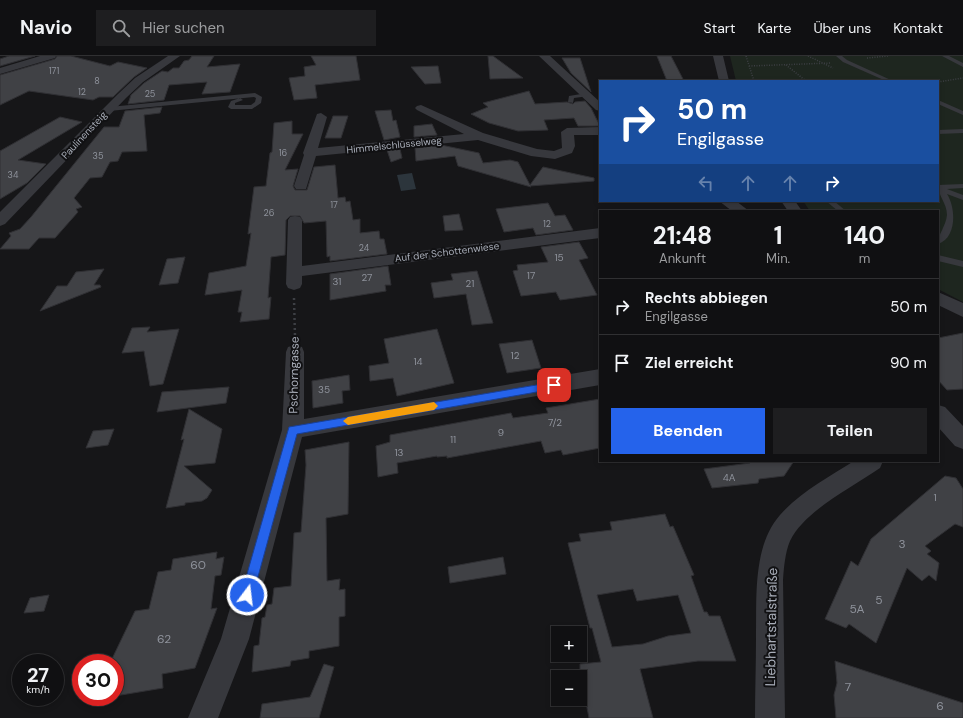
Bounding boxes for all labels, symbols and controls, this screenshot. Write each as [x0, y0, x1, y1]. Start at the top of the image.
search box [96, 10, 376, 46]
text: Navio [20, 15, 72, 40]
icon: search [110, 17, 132, 39]
text: Hier suchen [142, 18, 225, 38]
text: Start [704, 19, 735, 37]
text: Karte [757, 19, 791, 37]
text: Über uns [813, 19, 871, 37]
text: Kontakt [893, 19, 943, 37]
house number: 171 [49, 65, 59, 77]
house number: 8 [94, 75, 100, 87]
house number: 12 [78, 86, 86, 98]
house number: 25 [145, 88, 155, 100]
text: 50 m [677, 91, 747, 128]
icon: right [611, 96, 663, 148]
street label: Paulinensteig [59, 108, 110, 162]
text: Engilgasse [677, 127, 764, 151]
street label: Himmelschlüsselweg [346, 133, 443, 156]
house number: 16 [279, 147, 288, 159]
house number: 35 [93, 150, 103, 162]
house number: 34 [8, 169, 19, 181]
icon: left [695, 172, 717, 194]
icon: ahead [737, 172, 759, 194]
icon: ahead [779, 172, 801, 194]
icon: right [821, 172, 843, 194]
house number: 17 [330, 199, 338, 211]
house number: 26 [264, 207, 275, 219]
house number: 12 [543, 218, 551, 230]
text: 21:48 [653, 220, 712, 251]
text: 1 [774, 220, 783, 251]
text: 140 [844, 220, 885, 251]
street label: Auf der Schottenwiese [394, 239, 500, 265]
house number: 24 [359, 242, 370, 254]
text: Ankunft [659, 250, 706, 267]
text: Min. [766, 250, 790, 267]
text: m [859, 250, 870, 267]
house number: 15 [554, 251, 564, 264]
house number: 17 [527, 269, 535, 282]
house number: 27 [362, 271, 372, 284]
house number: 31 [333, 275, 341, 288]
house number: 21 [466, 277, 474, 290]
text: Rechts abbiegen [645, 288, 768, 308]
icon: right [611, 296, 633, 318]
text: 50 m [890, 297, 927, 317]
text: Engilgasse [645, 308, 708, 325]
street label: Pschorngasse [285, 336, 303, 414]
house number: 12 [511, 349, 520, 362]
icon: arrive [611, 352, 633, 374]
text: Ziel erreicht [645, 353, 734, 373]
text: 90 m [890, 353, 927, 373]
house number: 14 [413, 355, 423, 368]
pin [537, 368, 571, 402]
icon: arrive [543, 374, 565, 396]
house number: 35 [318, 383, 330, 396]
button: Beenden [611, 408, 765, 454]
button: Teilen [773, 408, 927, 454]
house number: 7/2 [548, 416, 562, 429]
house number: 9 [498, 426, 504, 439]
house number: 11 [450, 433, 456, 446]
house number: 13 [394, 446, 404, 459]
house number: 4A [723, 471, 736, 484]
house number: 1 [933, 491, 937, 504]
house number: 3 [898, 536, 906, 552]
house number: 60 [190, 557, 206, 573]
street label: Liebhartstalstraße [761, 567, 781, 687]
position arrow [226, 574, 268, 616]
house number: 5 [875, 592, 883, 608]
house number: 5A [850, 601, 864, 617]
map controls [551, 626, 587, 706]
button: + [551, 626, 587, 662]
house number: 62 [157, 631, 171, 647]
speed limit sign: 30 [72, 654, 124, 706]
text: 27 [27, 662, 49, 688]
button: − [551, 670, 587, 706]
house number: 7 [845, 679, 851, 695]
text: km/h [26, 683, 50, 696]
house number: 6 [936, 698, 944, 714]

